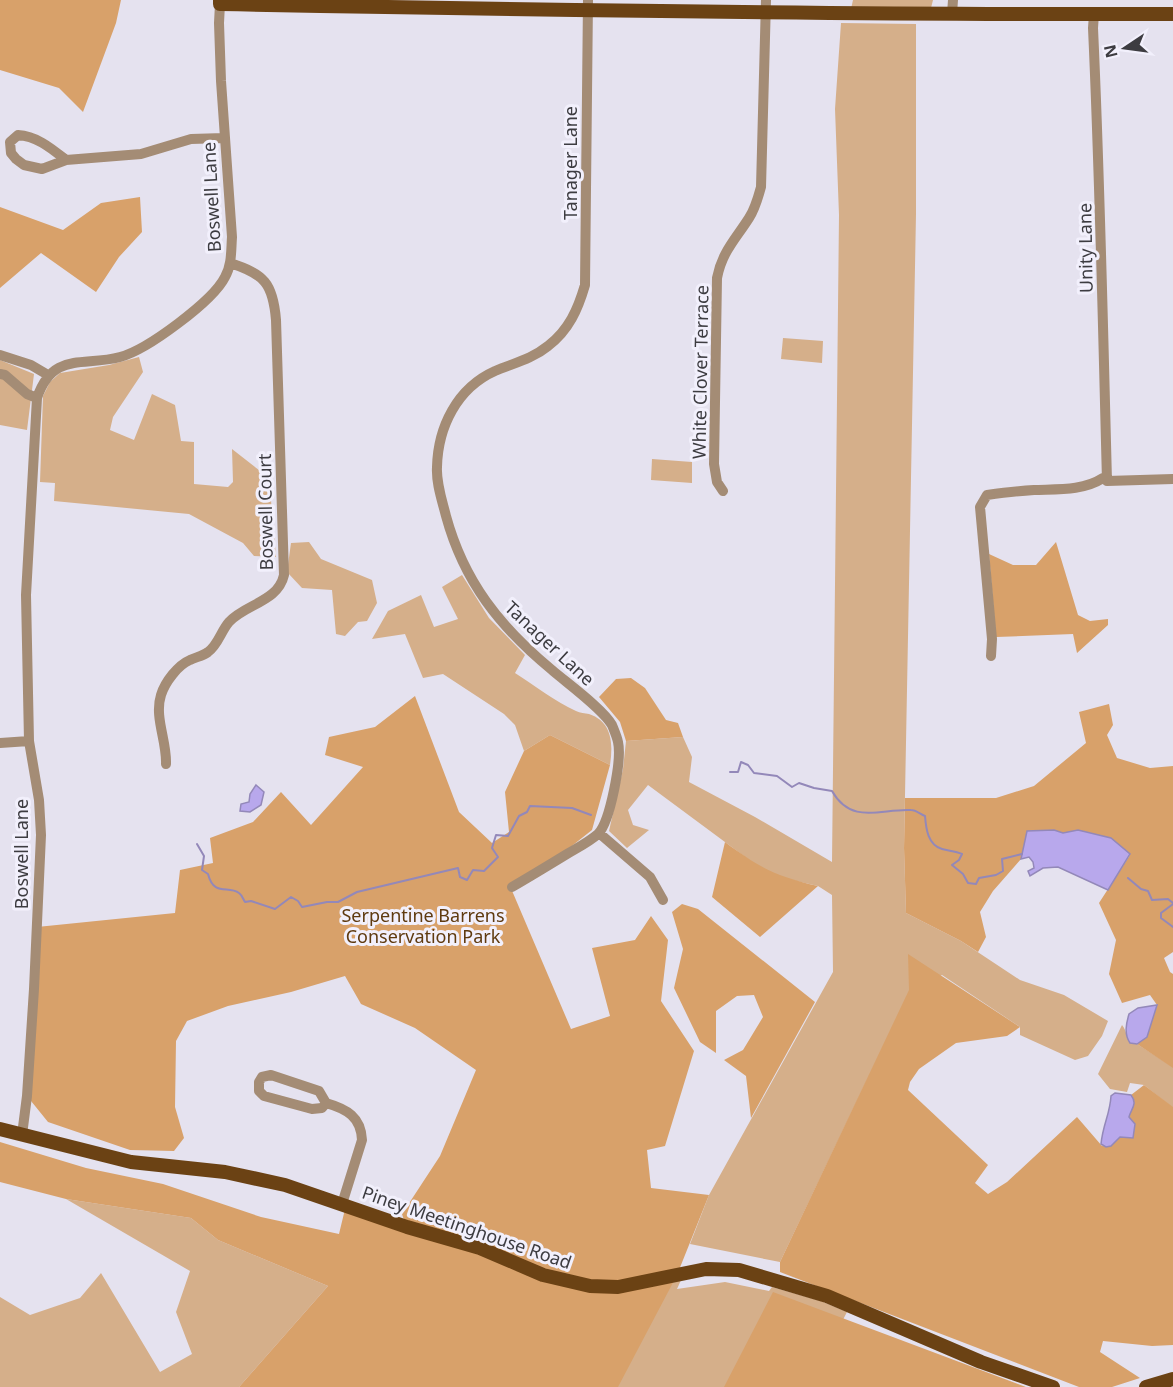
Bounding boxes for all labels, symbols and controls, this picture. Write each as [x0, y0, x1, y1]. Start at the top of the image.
north arrow [1095, 18, 1155, 78]
text: N [1098, 43, 1123, 60]
street label: Tanager Lane [558, 106, 582, 220]
street label: Boswell Lane [196, 141, 226, 253]
street label: Unity Lane [1072, 203, 1098, 293]
street label: White Clover Terrace [686, 285, 714, 459]
street label: Boswell Court [252, 453, 278, 571]
street label: Tanager Lane [500, 595, 600, 691]
street label: Boswell Lane [9, 799, 33, 909]
park label: Serpentine Barrens Conservation Park [341, 903, 505, 948]
street label: Piney Meetinghouse Road [359, 1180, 575, 1274]

